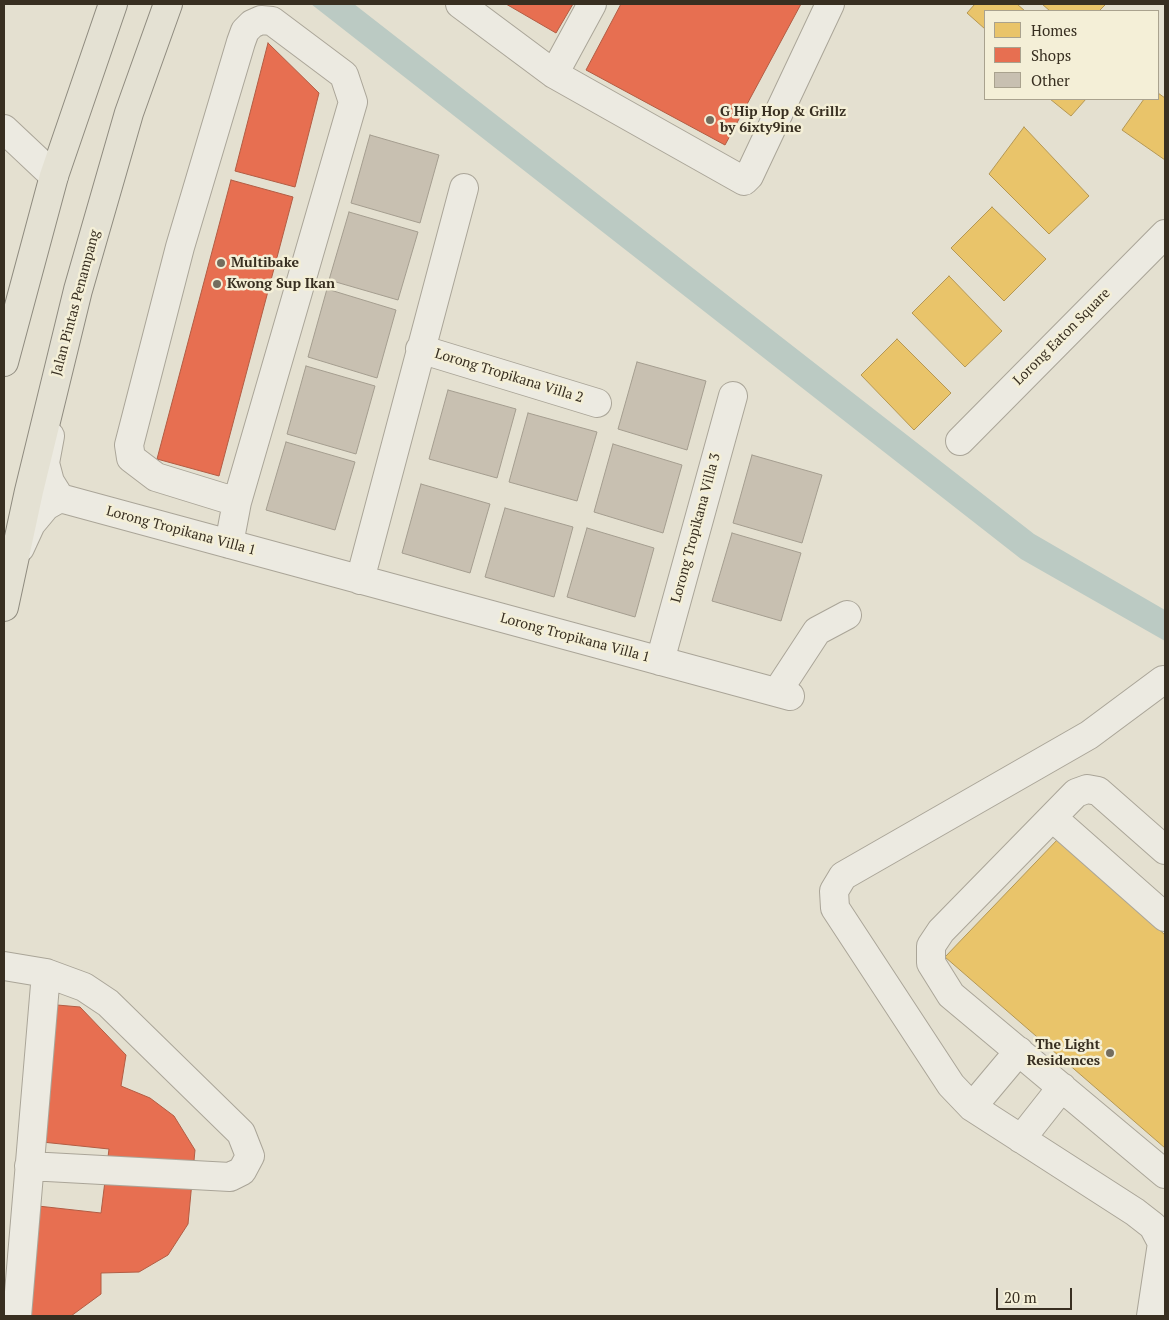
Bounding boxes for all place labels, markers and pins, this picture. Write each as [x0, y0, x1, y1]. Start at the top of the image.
place label: G Hip Hop & Grillz by 6ixty9ine [720, 104, 846, 136]
marker: G Hip Hop & Grillz by 6ixty9ine [704, 114, 716, 126]
place label: Multibake [231, 255, 299, 271]
marker: Multibake [215, 257, 227, 269]
place label: Kwong Sup Ikan [227, 276, 335, 292]
marker: Kwong Sup Ikan [211, 278, 223, 290]
place label: The Light Residences [1027, 1037, 1100, 1070]
marker: The Light Residences [1104, 1047, 1116, 1059]

